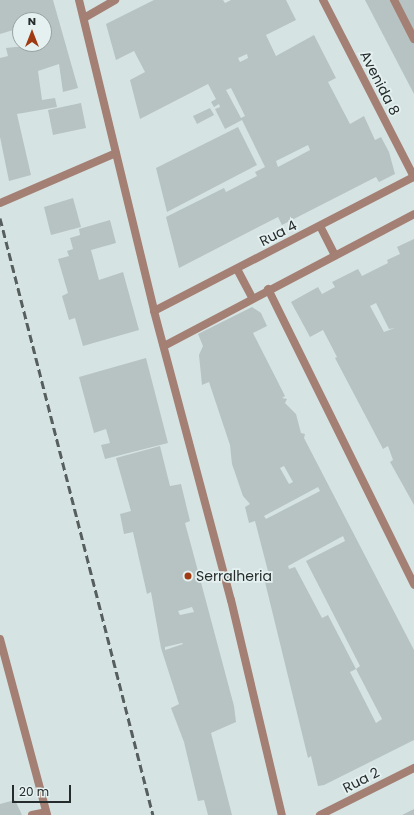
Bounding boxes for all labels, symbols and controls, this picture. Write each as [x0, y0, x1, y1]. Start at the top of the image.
north arrow [12, 12, 52, 52]
text: N [28, 13, 36, 29]
street label: Avenida 8 [357, 48, 403, 118]
street label: Rua 4 [257, 217, 299, 249]
place label: Serralheria [196, 568, 272, 584]
marker: Serralheria [183, 571, 193, 581]
street label: Rua 2 [340, 764, 382, 796]
scale bar [14, 777, 73, 803]
text: 20 m [19, 783, 49, 800]

